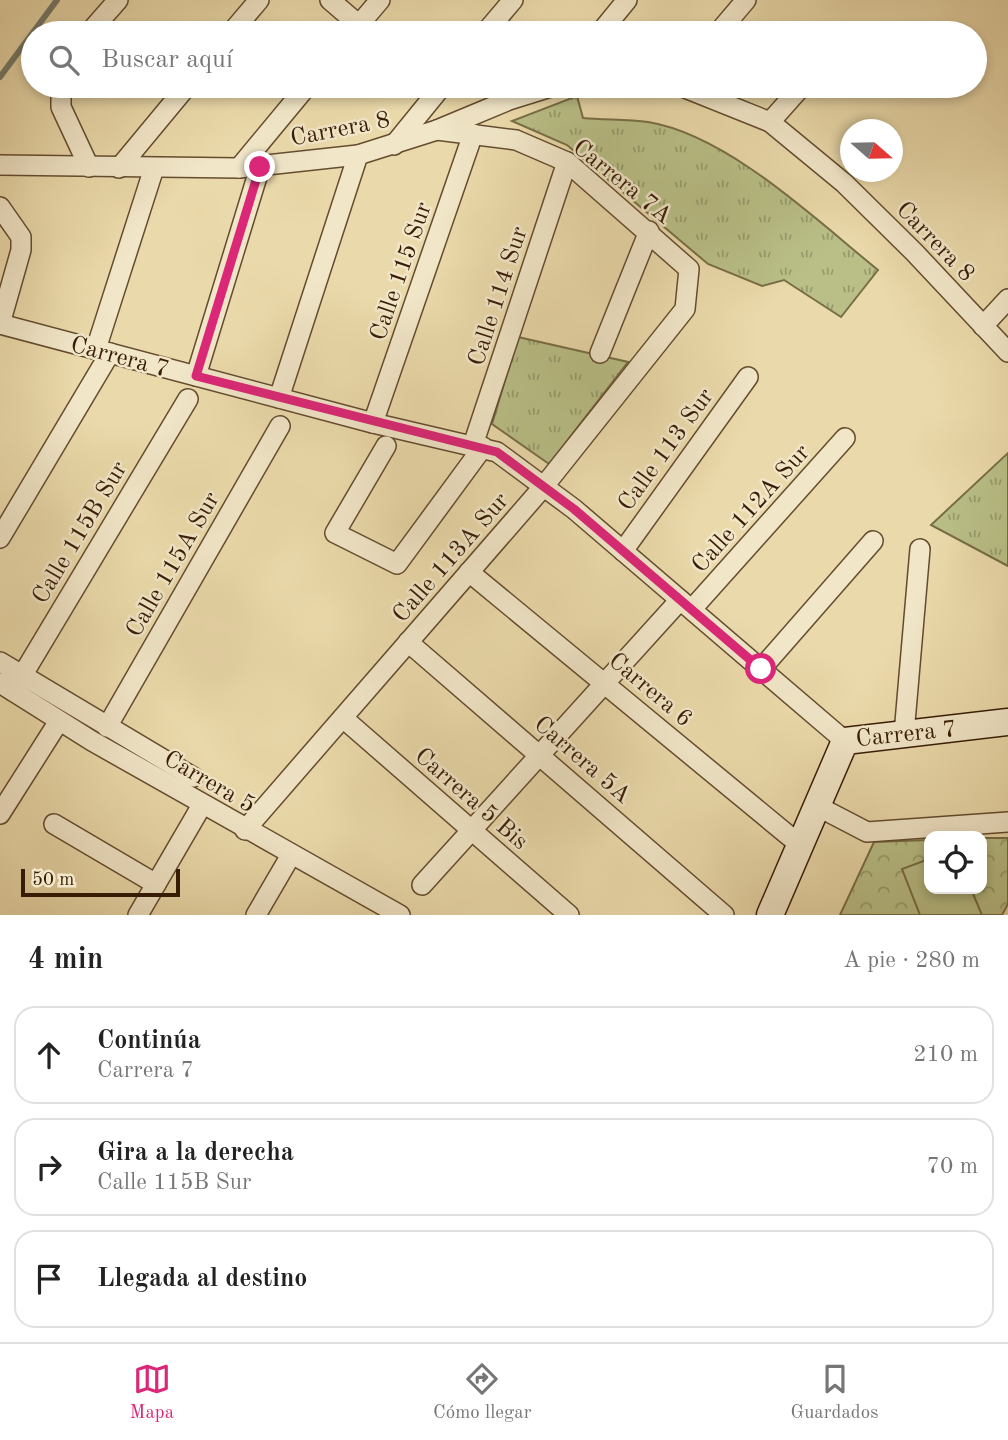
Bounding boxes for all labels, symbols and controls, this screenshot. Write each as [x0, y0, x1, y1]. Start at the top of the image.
search box [21, 21, 987, 98]
icon: search [45, 41, 83, 79]
text: Buscar aquí [101, 47, 233, 73]
street label: Carrera 8 [289, 109, 392, 151]
north arrow [840, 119, 903, 182]
street label: Carrera 7A [568, 136, 676, 229]
route end [244, 151, 275, 182]
street label: Carrera 8 [891, 198, 978, 287]
street label: Calle 115 Sur [367, 199, 437, 344]
street label: Calle 114 Sur [465, 224, 533, 369]
street label: Carrera 7 [68, 333, 171, 383]
street label: Calle 113 Sur [614, 384, 719, 516]
street label: Calle 112A Sur [688, 441, 815, 578]
street label: Calle 115B Sur [29, 458, 133, 608]
street label: Calle 115A Sur [123, 488, 225, 642]
street label: Calle 113A Sur [389, 489, 514, 628]
street label: Carrera 6 [603, 649, 696, 732]
route start [745, 653, 776, 684]
street label: Carrera 5A [529, 712, 635, 809]
street label: Carrera 7 [855, 718, 958, 752]
street label: Carrera 5 Bis [410, 744, 532, 855]
street label: Carrera 5 [159, 747, 259, 818]
map controls [924, 831, 987, 894]
button: locate [924, 831, 987, 894]
scale bar [21, 866, 180, 898]
text: 50 m [32, 871, 74, 890]
text: 4 min [28, 945, 103, 975]
text: A pie · 280 m [843, 949, 980, 972]
text: Continúa [97, 1028, 201, 1054]
icon: ahead [30, 1036, 68, 1074]
text: 210 m [913, 1043, 978, 1066]
text: Carrera 7 [97, 1059, 194, 1082]
text: Gira a la derecha [97, 1140, 294, 1166]
icon: right [30, 1148, 68, 1186]
text: 70 m [927, 1155, 978, 1178]
text: Calle 115B Sur [97, 1171, 252, 1194]
icon: arrive [30, 1260, 68, 1298]
text: Llegada al destino [97, 1266, 307, 1292]
tab: Mapa [130, 1360, 174, 1425]
tab: Cómo llegar [433, 1360, 532, 1425]
tab: Guardados [791, 1360, 878, 1425]

